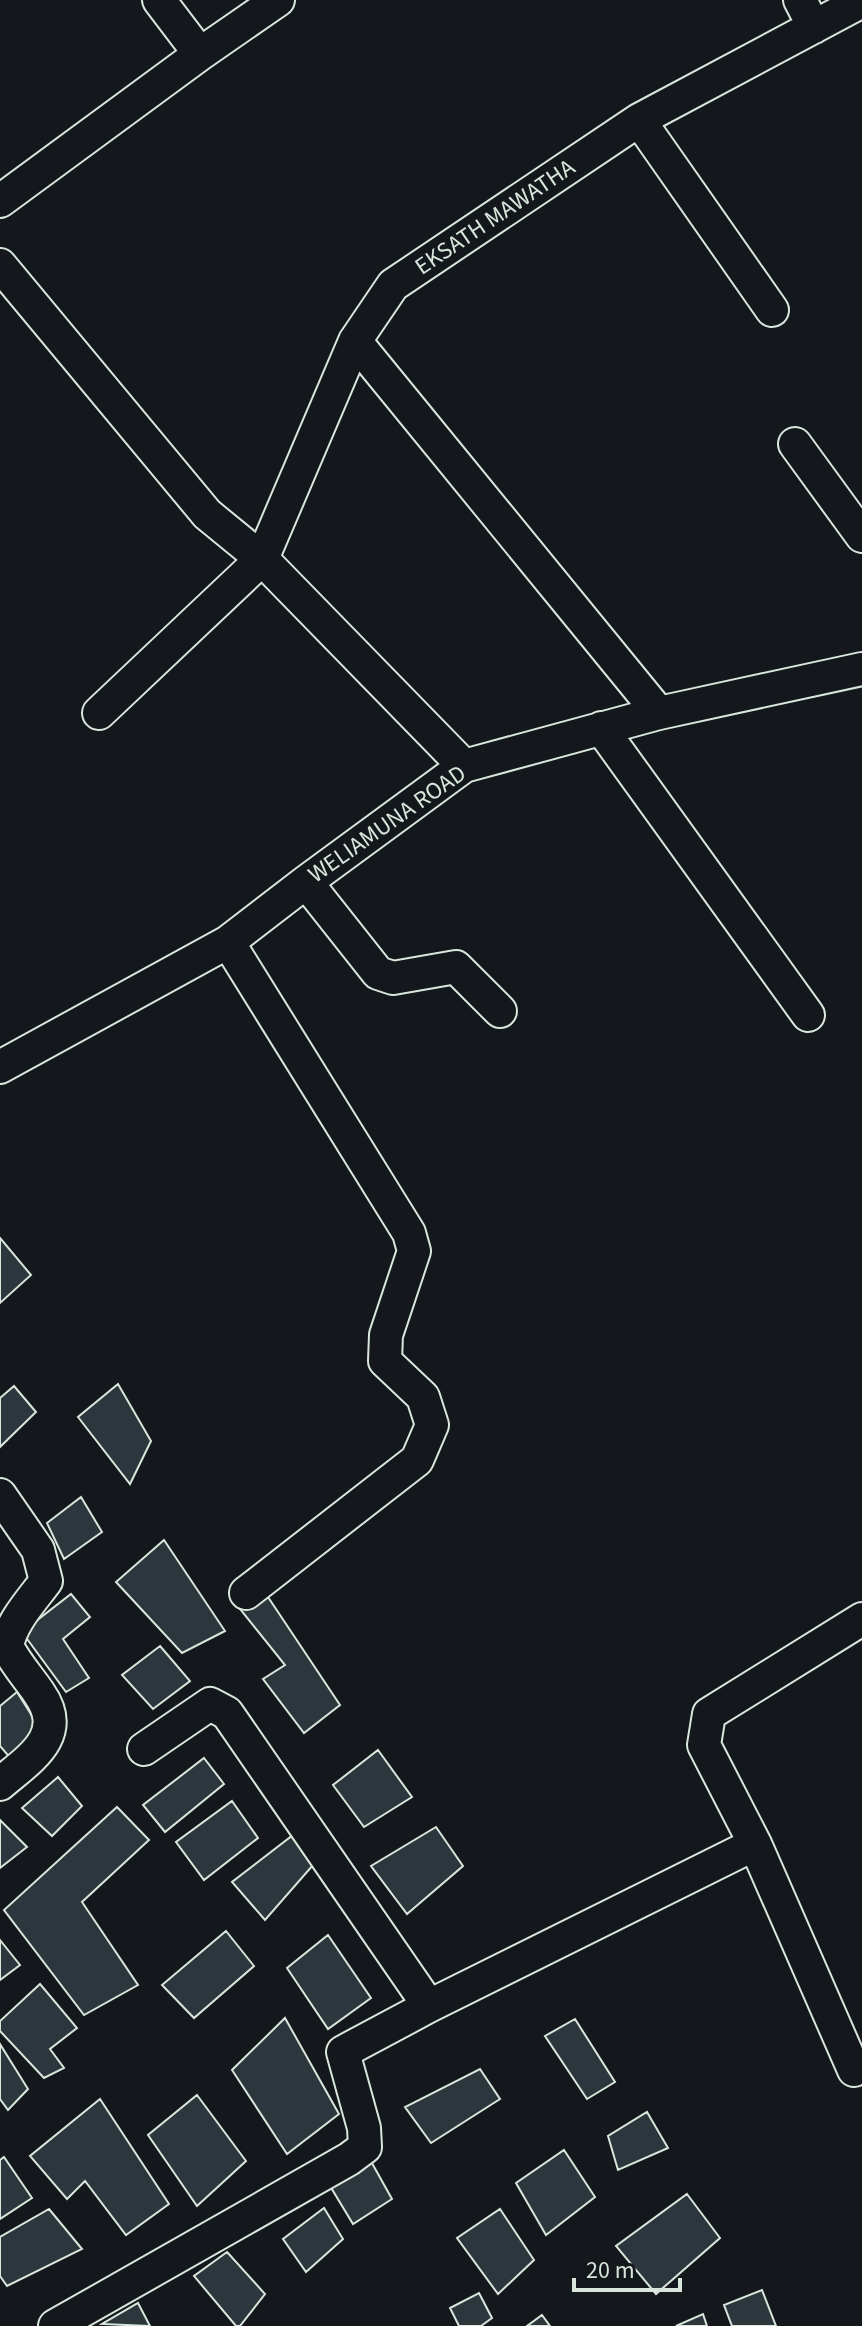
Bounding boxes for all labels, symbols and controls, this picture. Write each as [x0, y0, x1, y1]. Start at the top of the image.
street label: EKSATH MAWATHA [408, 150, 582, 284]
street label: WELIAMUNA ROAD [301, 756, 473, 892]
scale bar [574, 2242, 680, 2292]
text: 20 m [586, 2253, 635, 2288]

